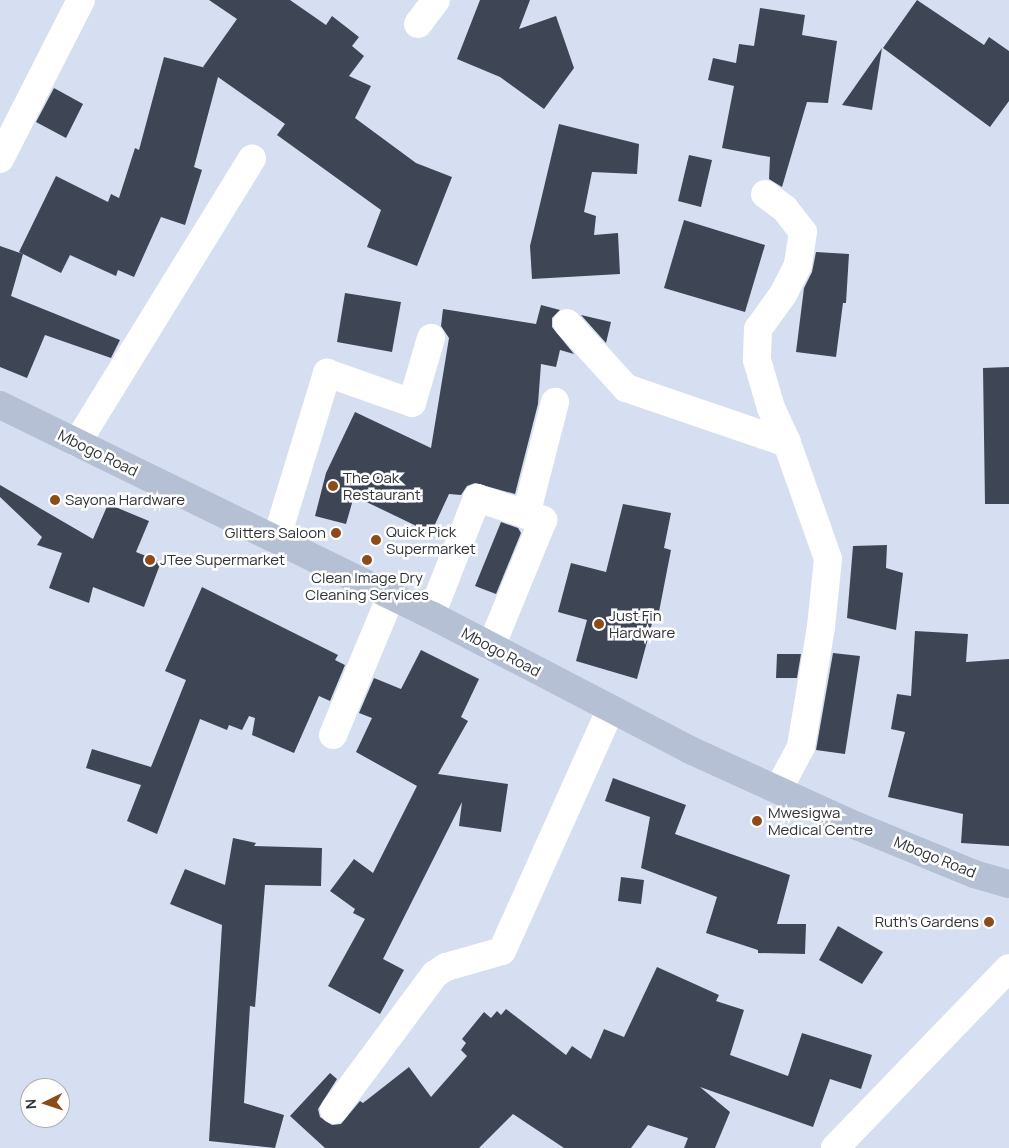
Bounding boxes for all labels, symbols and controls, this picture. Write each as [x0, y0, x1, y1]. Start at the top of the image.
street label: Mbogo Road [55, 426, 141, 480]
place label: The Oak Restaurant [343, 468, 421, 503]
marker: The Oak Restaurant [327, 480, 339, 492]
place label: Sayona Hardware [65, 491, 185, 509]
marker: Sayona Hardware [49, 494, 61, 506]
place label: Quick Pick Supermarket [386, 522, 476, 557]
place label: Glitters Saloon [225, 524, 326, 542]
marker: Glitters Saloon [330, 527, 342, 539]
marker: Quick Pick Supermarket [370, 534, 382, 546]
place label: JTee Supermarket [160, 551, 285, 569]
marker: JTee Supermarket [144, 554, 156, 566]
marker: Clean Image Dry Cleaning Services [361, 554, 373, 566]
place label: Clean Image Dry Cleaning Services [305, 568, 429, 603]
place label: Just Fin Hardware [609, 606, 675, 641]
marker: Just Fin Hardware [593, 618, 605, 630]
street label: Mbogo Road [459, 624, 543, 680]
place label: Mwesigwa Medical Centre [768, 803, 873, 838]
marker: Mwesigwa Medical Centre [750, 814, 764, 828]
street label: Mbogo Road [891, 832, 979, 882]
place label: Ruth's Gardens [875, 913, 979, 931]
marker: Ruth's Gardens [983, 916, 995, 928]
north arrow [20, 1078, 70, 1128]
text: N [21, 1098, 40, 1110]

